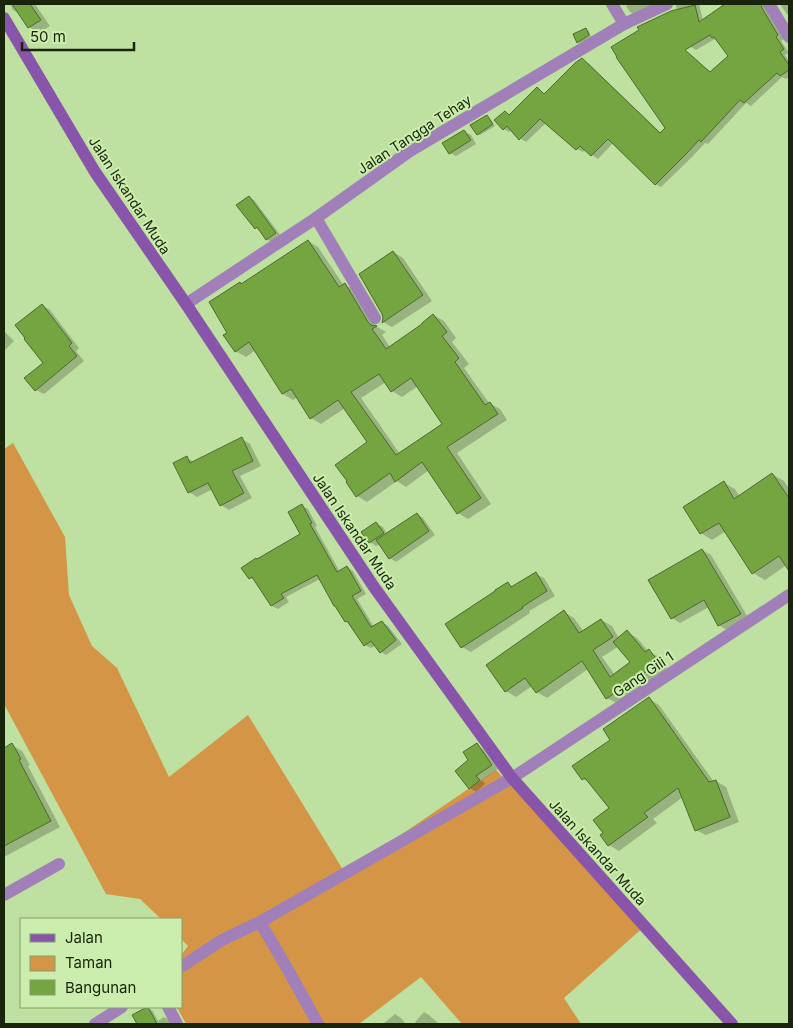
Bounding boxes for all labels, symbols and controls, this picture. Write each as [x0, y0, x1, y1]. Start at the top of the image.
scale bar [22, 20, 135, 52]
text: 50 m [30, 27, 66, 46]
street label: Jalan Tangga Tehay [354, 91, 474, 177]
street label: Jalan Iskandar Muda [85, 133, 175, 257]
street label: Jalan Iskandar Muda [310, 469, 400, 593]
street label: Gang Gili 1 [609, 648, 677, 700]
street label: Jalan Iskandar Muda [546, 795, 650, 909]
legend [20, 918, 182, 1008]
text: Jalan [65, 928, 103, 947]
text: Taman [65, 953, 112, 972]
text: Bangunan [65, 978, 136, 997]

